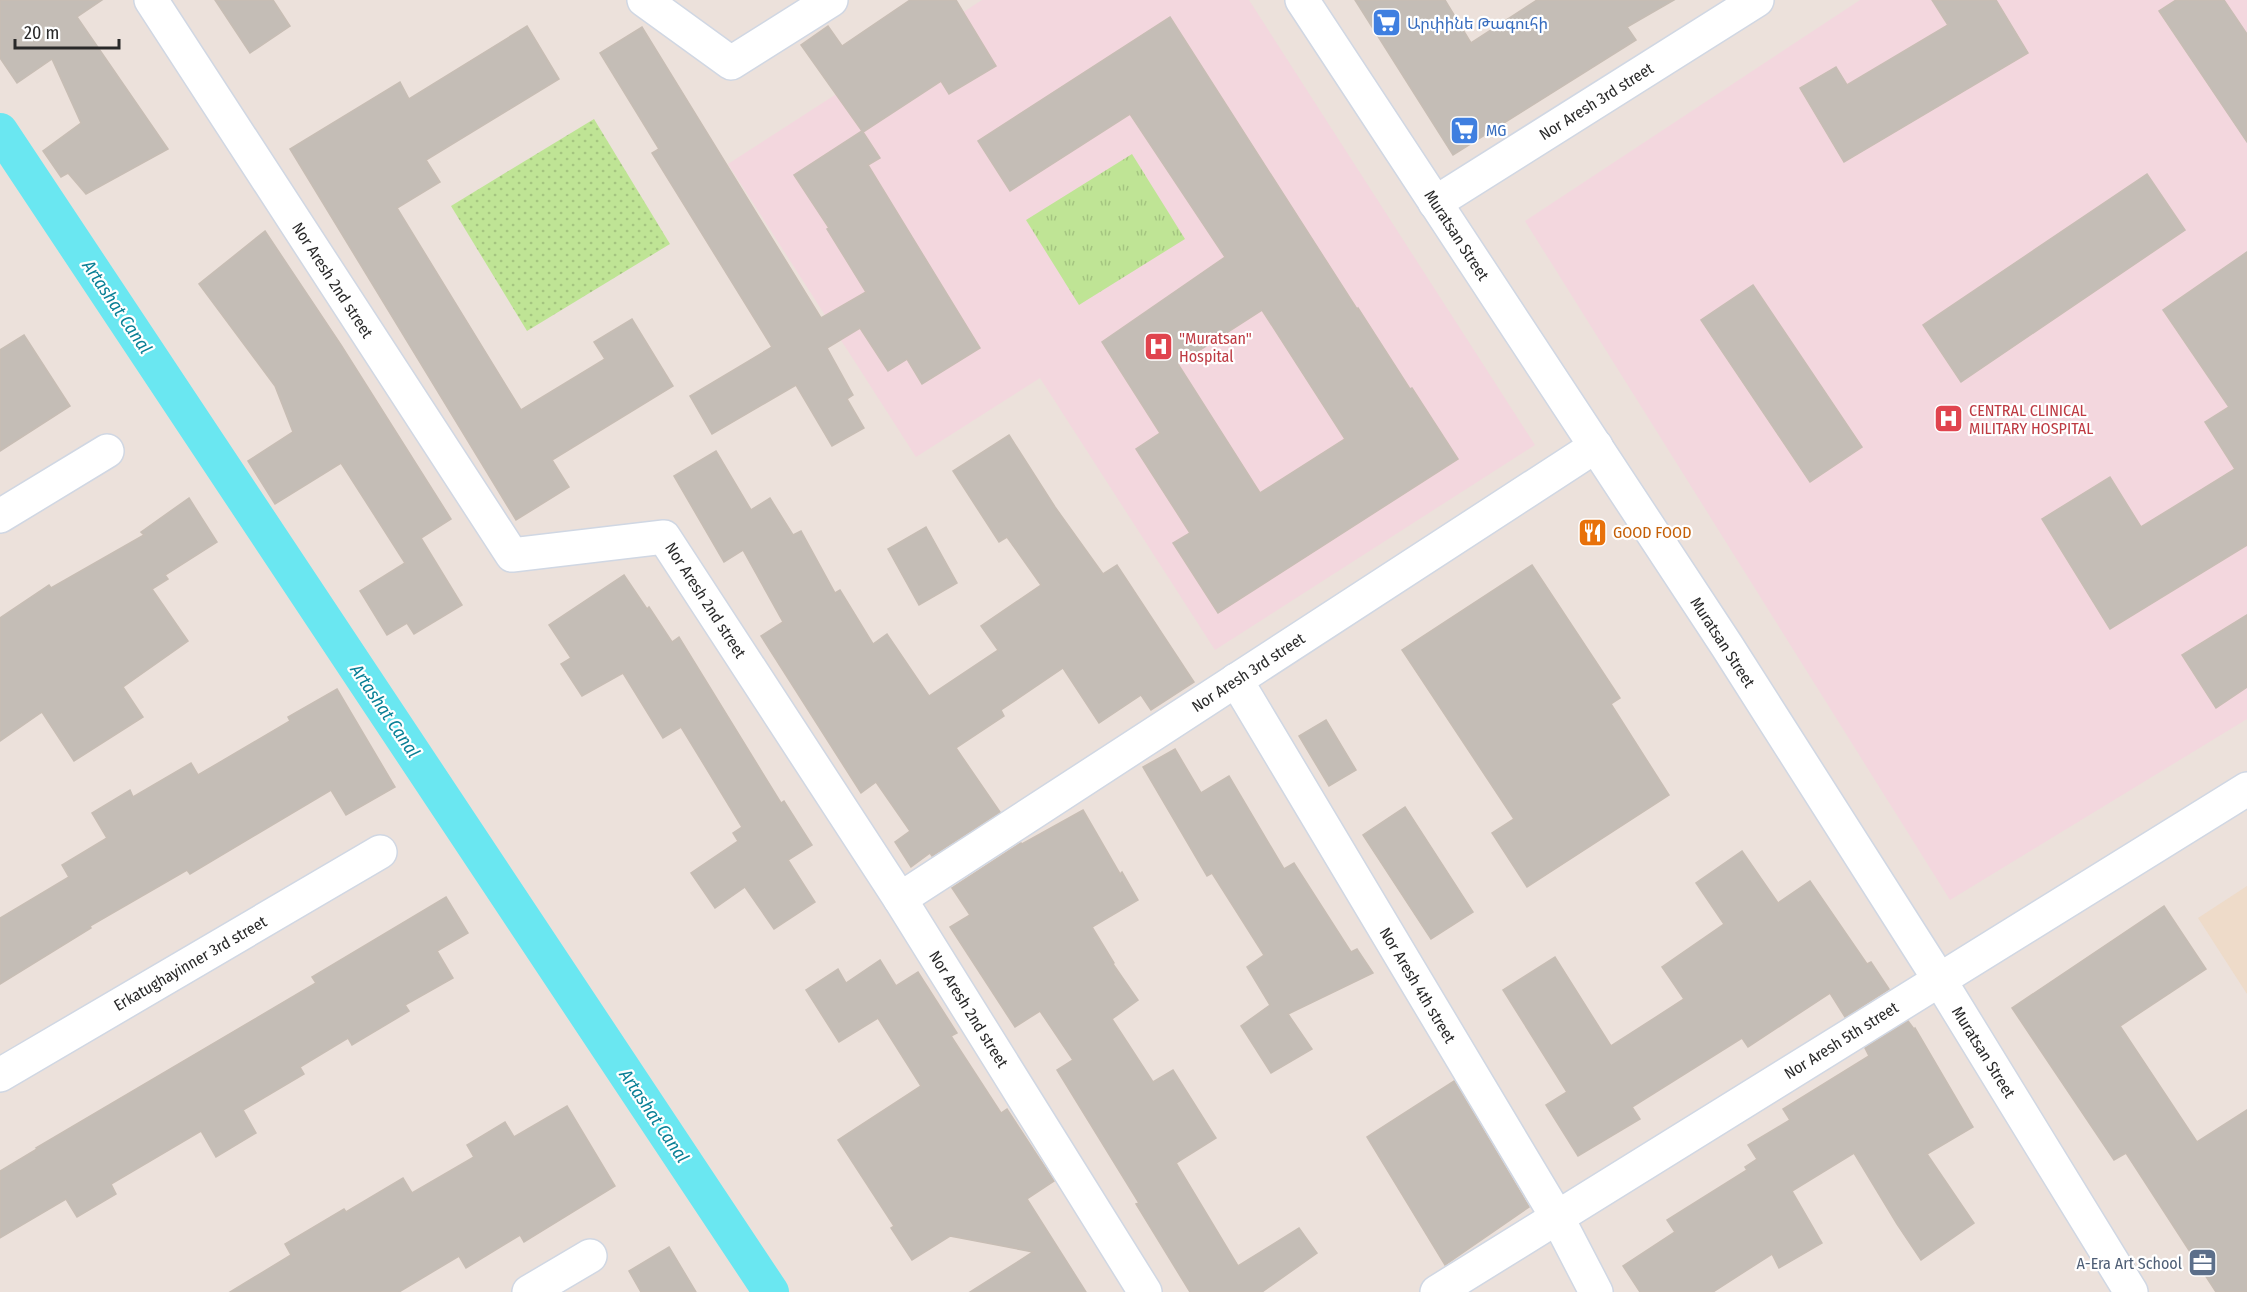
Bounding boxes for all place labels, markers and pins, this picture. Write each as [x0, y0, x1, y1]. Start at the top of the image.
supermarket icon: Արփինե Թագուհի [1370, 7, 1402, 39]
place label: Արփինե Թագուհի [1407, 14, 1548, 33]
supermarket icon: MG [1449, 114, 1481, 146]
place label: MG [1486, 121, 1506, 140]
place label: "Muratsan" Hospital [1179, 329, 1252, 366]
hospital icon: "Muratsan" Hospital [1142, 331, 1174, 363]
place label: CENTRAL CLINICAL MILITARY HOSPITAL [1969, 401, 2093, 438]
hospital icon: CENTRAL CLINICAL MILITARY HOSPITAL [1932, 403, 1964, 435]
restaurant icon: GOOD FOOD [1576, 516, 1608, 548]
place label: GOOD FOOD [1613, 523, 1691, 542]
office icon: A-Era Art School [2187, 1247, 2219, 1279]
place label: A-Era Art School [2077, 1254, 2182, 1273]

